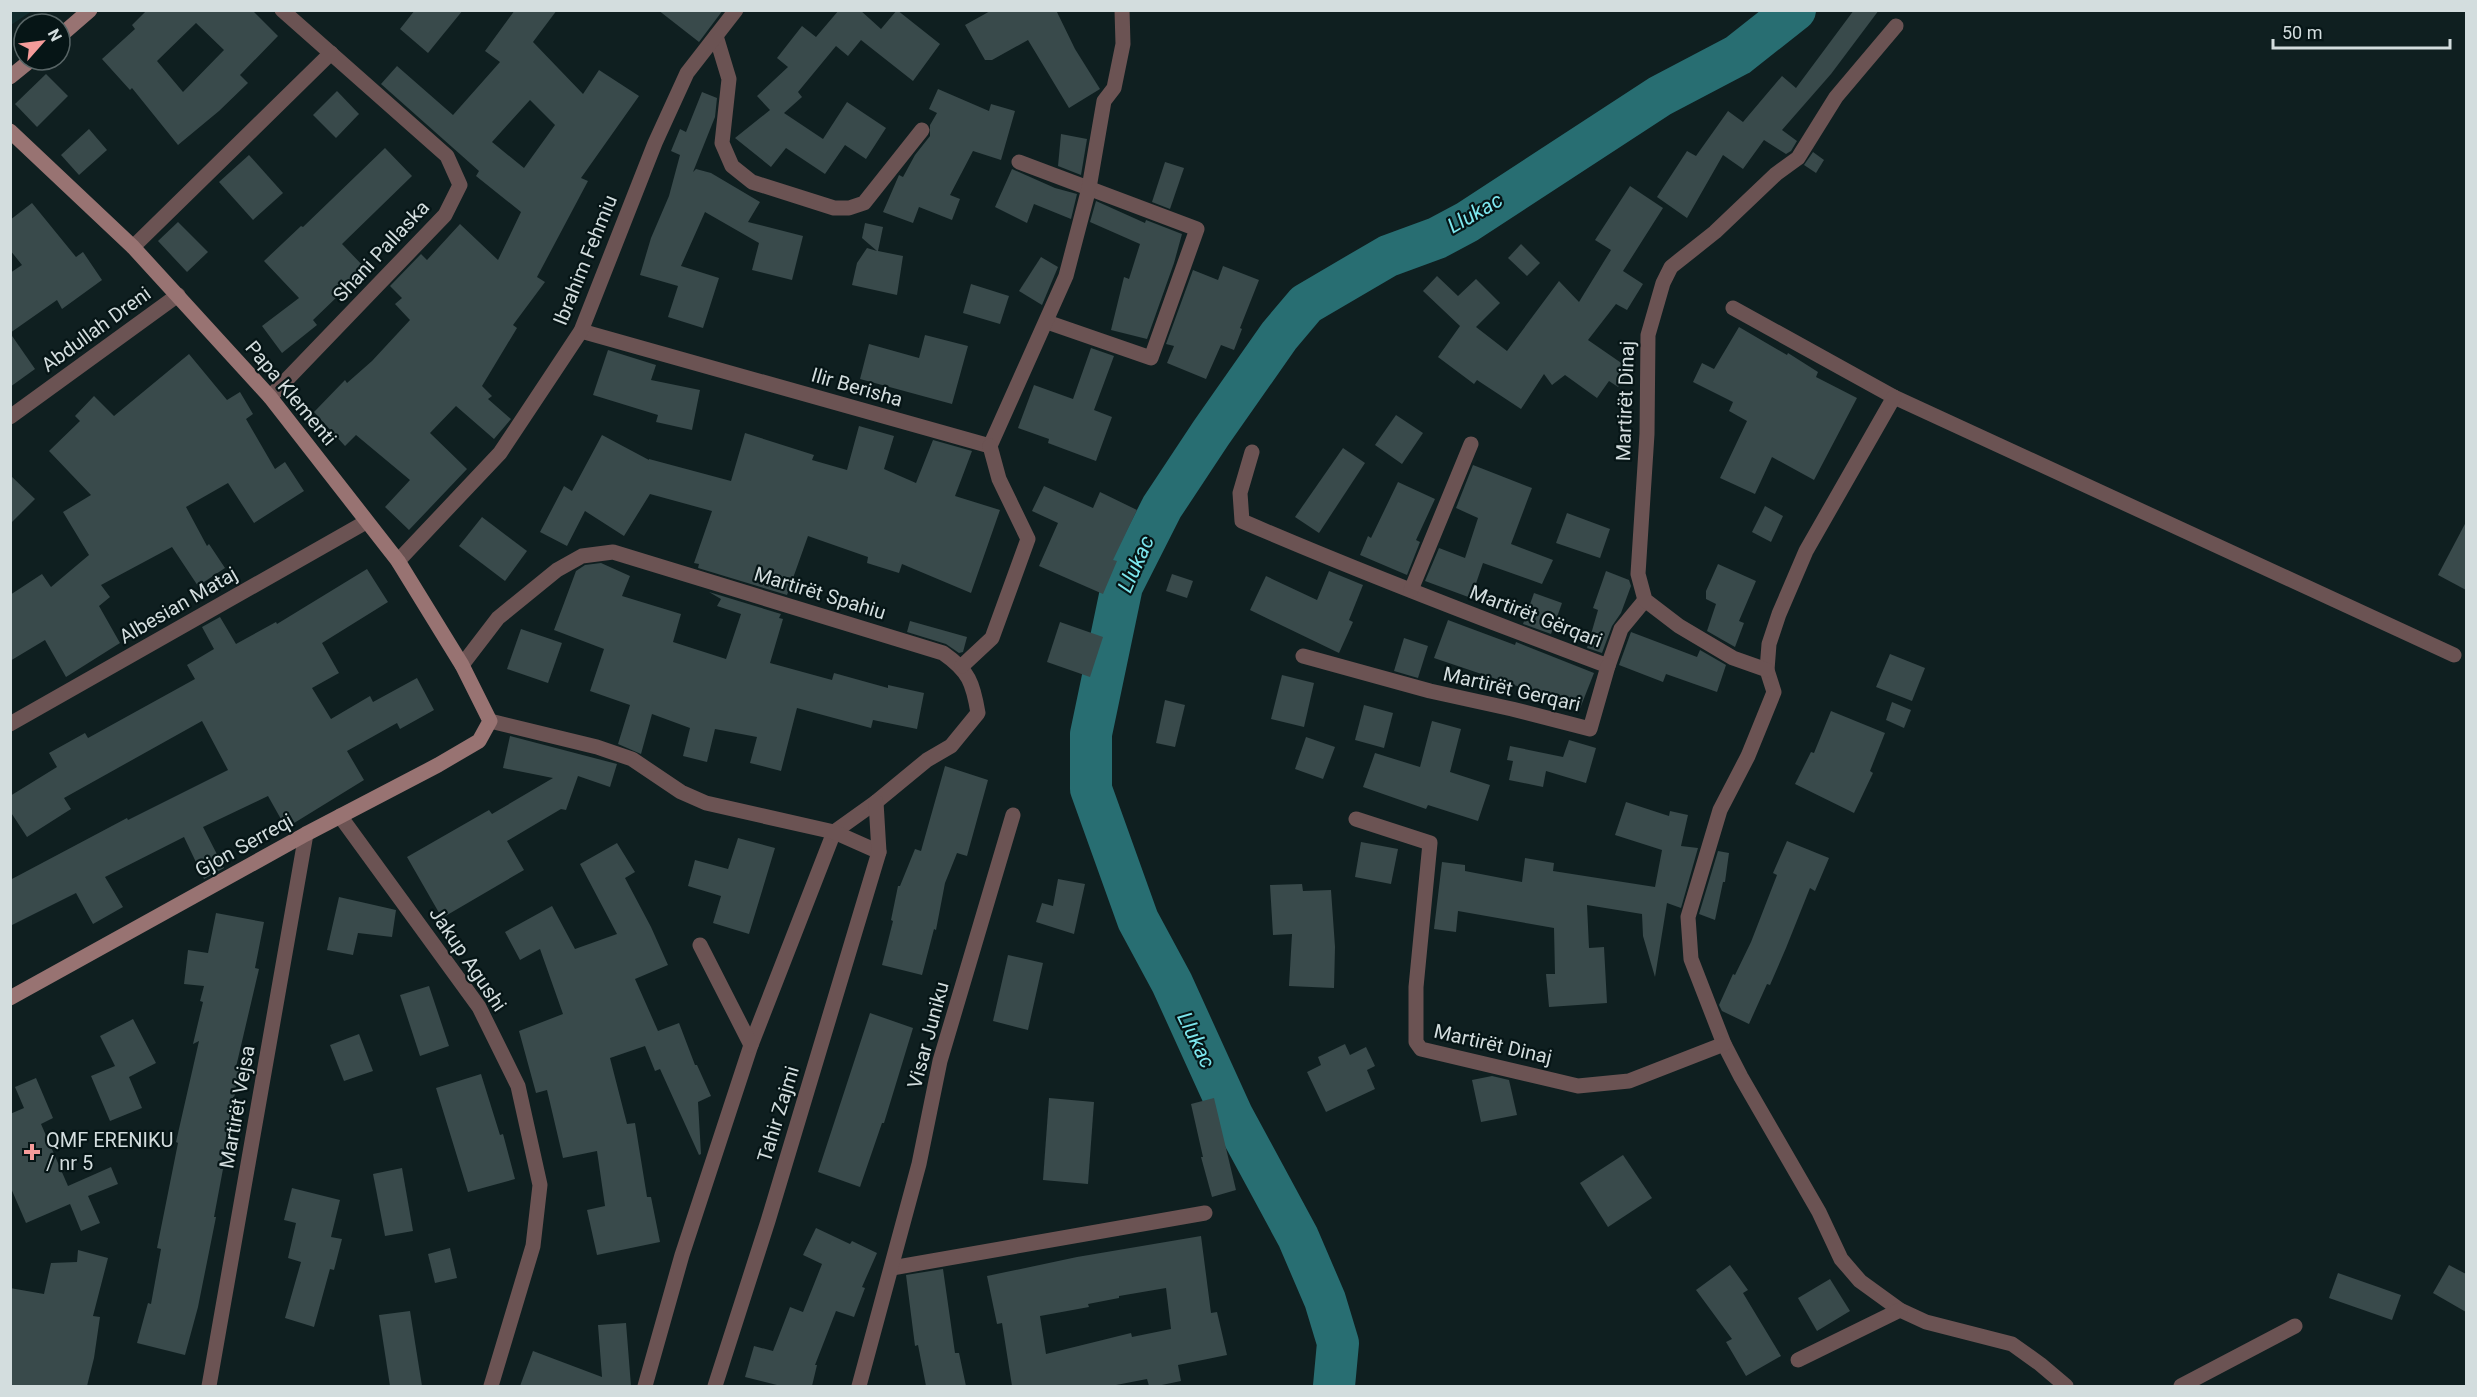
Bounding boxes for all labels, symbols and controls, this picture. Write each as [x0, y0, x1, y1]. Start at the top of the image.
north arrow [12, 12, 72, 72]
scale bar [2273, 12, 2450, 50]
text: 50 m [2282, 22, 2322, 43]
text: N [44, 26, 66, 45]
water label: Llukac [1443, 188, 1507, 238]
street label: Ibrahim Fehmiu [548, 191, 622, 329]
street label: Shani Pallaska [328, 195, 434, 307]
street label: Abdullah Dreni [37, 281, 155, 377]
street label: Papa Klementi [240, 336, 342, 450]
street label: Martirët Dinaj [1611, 340, 1639, 462]
street label: Ilir Berisha [809, 363, 905, 411]
water label: Llukac [1113, 532, 1159, 596]
street label: Albesian Mataj [115, 562, 241, 648]
street label: Martirët Spahiu [751, 562, 889, 624]
street label: Martirët Gërqari [1466, 580, 1606, 652]
street label: Martirët Gerqari [1441, 662, 1583, 716]
street label: Gjon Serreqi [191, 808, 297, 882]
street label: Jakup Agushi [424, 902, 512, 1016]
street label: Visar Juniku [902, 979, 954, 1091]
water label: Llukac [1172, 1008, 1220, 1072]
street label: Martirët Dinaj [1432, 1019, 1554, 1069]
street label: Martirët Vejsa [214, 1044, 260, 1170]
street label: Tahir Zajmi [752, 1063, 804, 1165]
place label: QMF ERENIKU / nr 5 [46, 1128, 174, 1175]
marker: QMF ERENIKU / nr 5 [23, 1143, 41, 1161]

